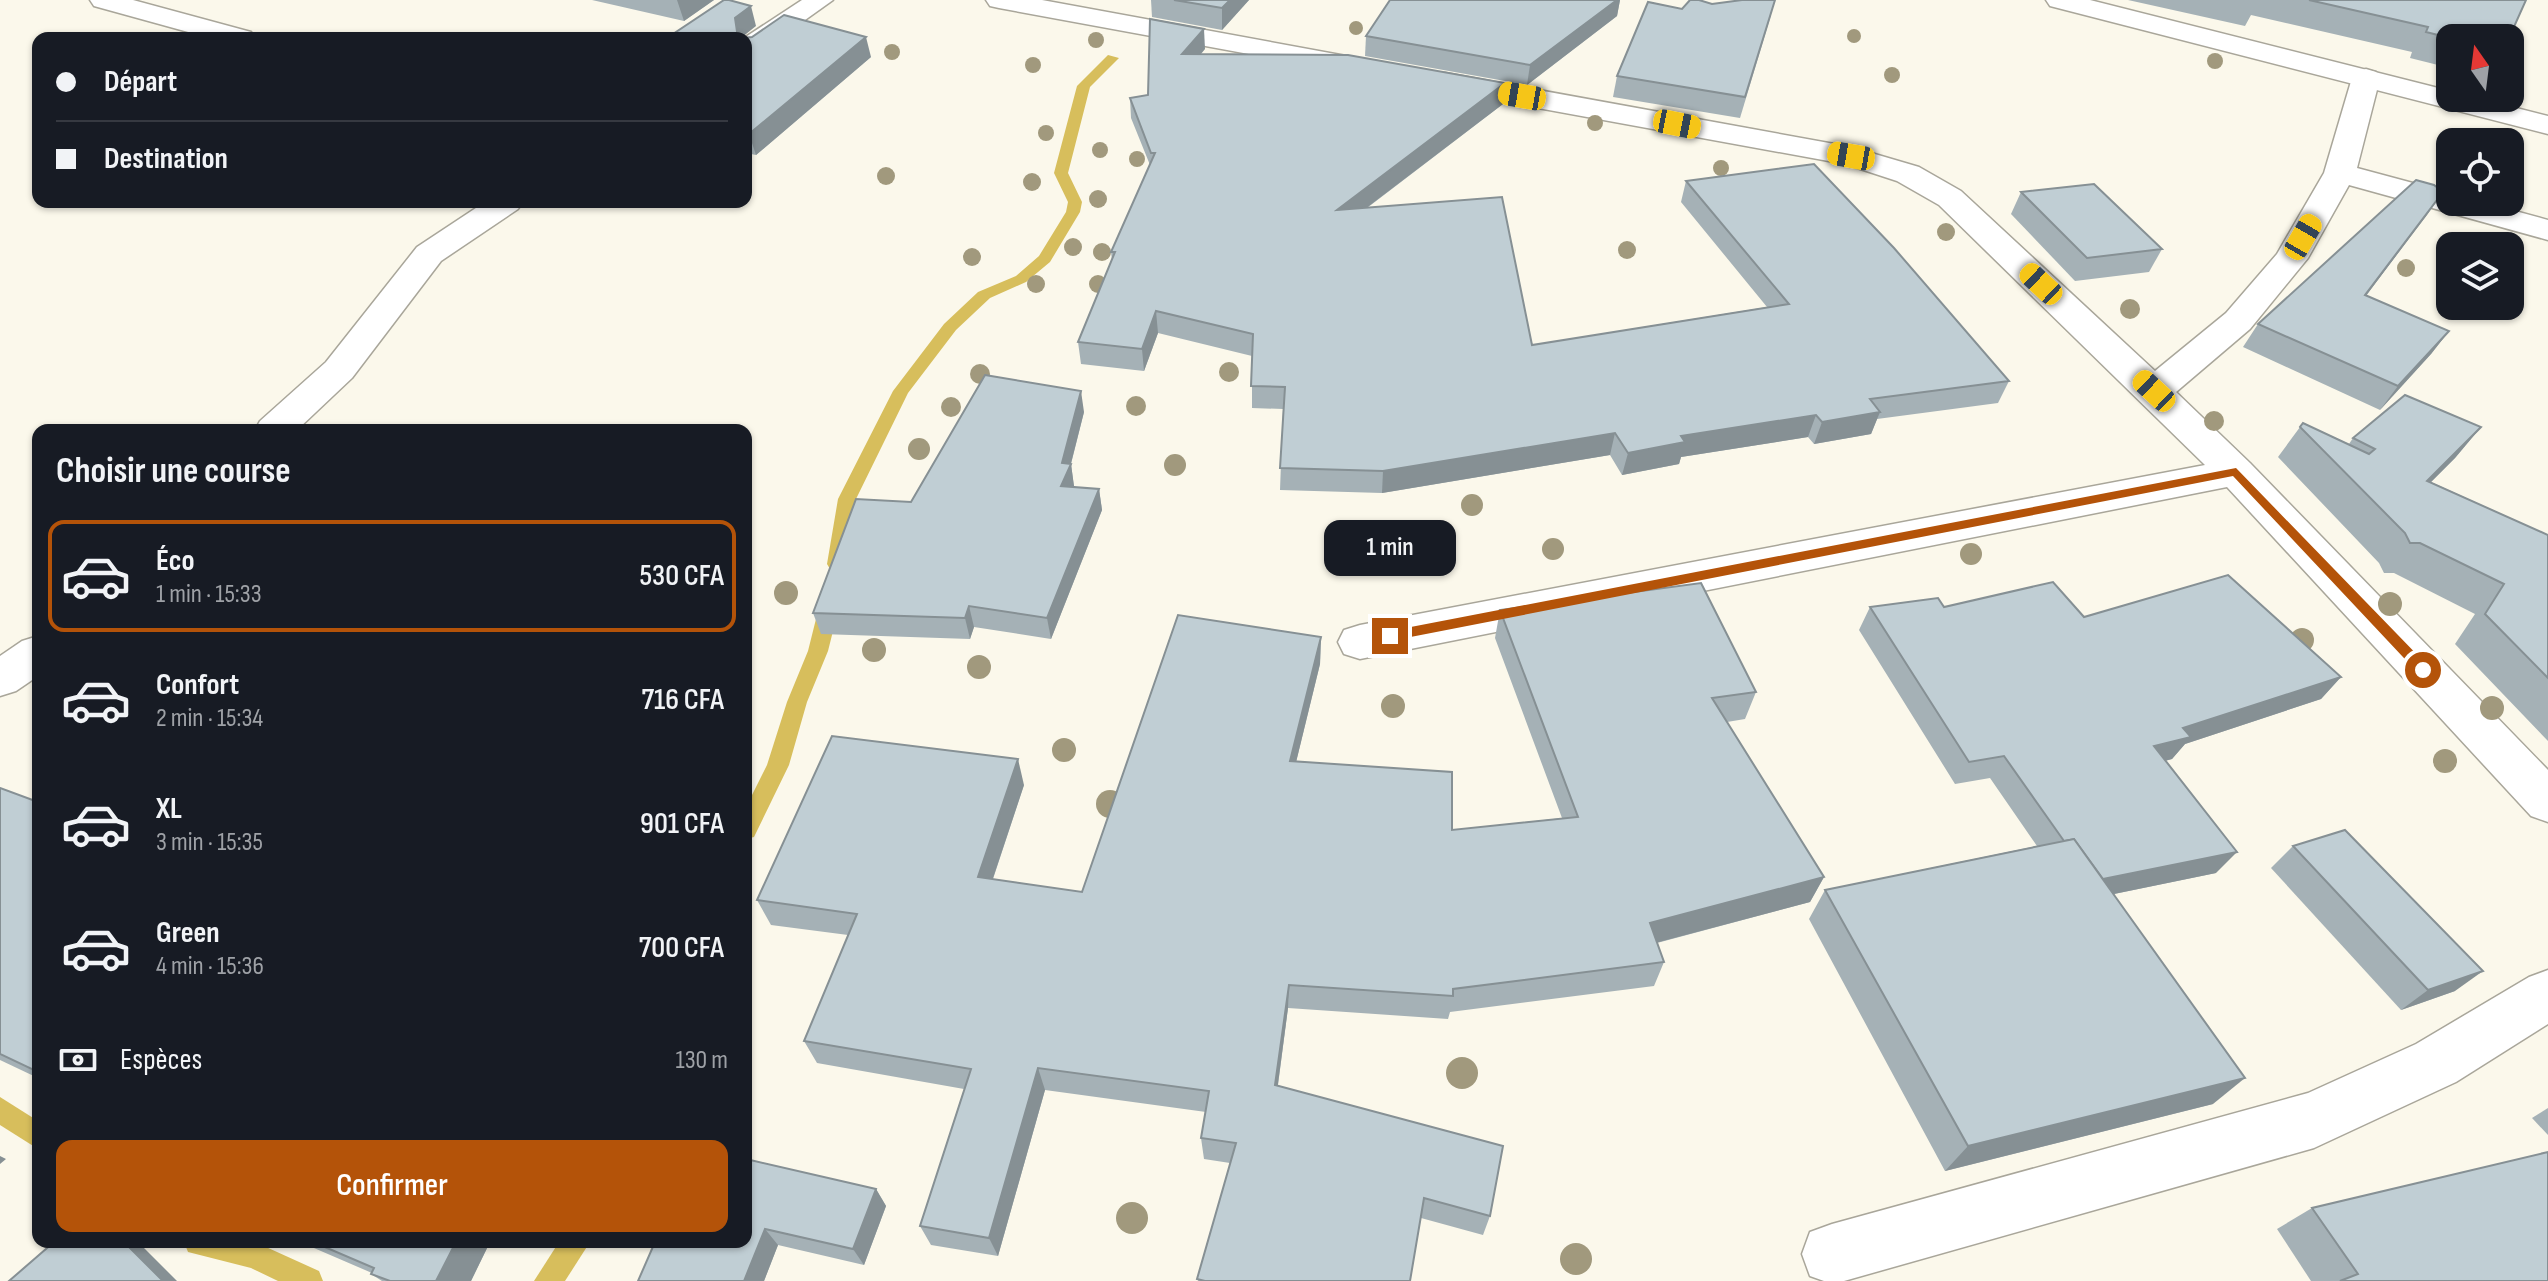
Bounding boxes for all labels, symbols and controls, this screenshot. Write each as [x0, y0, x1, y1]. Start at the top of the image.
north arrow [2436, 24, 2524, 112]
map controls [2436, 24, 2524, 320]
text: Départ [104, 64, 177, 100]
car [1496, 80, 1548, 112]
car [1651, 108, 1703, 140]
button: locate [2436, 128, 2524, 216]
car [1825, 140, 1877, 172]
text: Destination [104, 141, 228, 177]
car [2281, 210, 2325, 264]
button: layers [2436, 232, 2524, 320]
car [2015, 259, 2067, 309]
car [2128, 366, 2180, 416]
text: Choisir une course [56, 450, 291, 493]
callout: 1 min [1324, 520, 1456, 576]
text: 1 min [1366, 532, 1414, 563]
icon: car [60, 540, 132, 612]
text: Éco [156, 543, 195, 579]
text: 530 CFA [639, 558, 724, 594]
text: 1 min · 15:33 [156, 579, 262, 610]
route end [1372, 618, 1408, 654]
route start [2405, 652, 2441, 688]
icon: car [60, 664, 132, 736]
text: Confort [156, 667, 239, 703]
text: 716 CFA [641, 682, 724, 718]
text: 2 min · 15:34 [156, 703, 263, 734]
icon: car [60, 788, 132, 860]
text: XL [156, 791, 182, 827]
text: 901 CFA [640, 806, 724, 842]
text: 3 min · 15:35 [156, 827, 263, 858]
icon: car [60, 912, 132, 984]
text: Green [156, 915, 220, 951]
text: 700 CFA [639, 930, 724, 966]
text: 4 min · 15:36 [156, 951, 264, 982]
icon: cash [56, 1038, 100, 1082]
text: Espèces [120, 1042, 202, 1078]
text: 130 m [676, 1045, 728, 1076]
button: Confirmer [56, 1140, 728, 1232]

